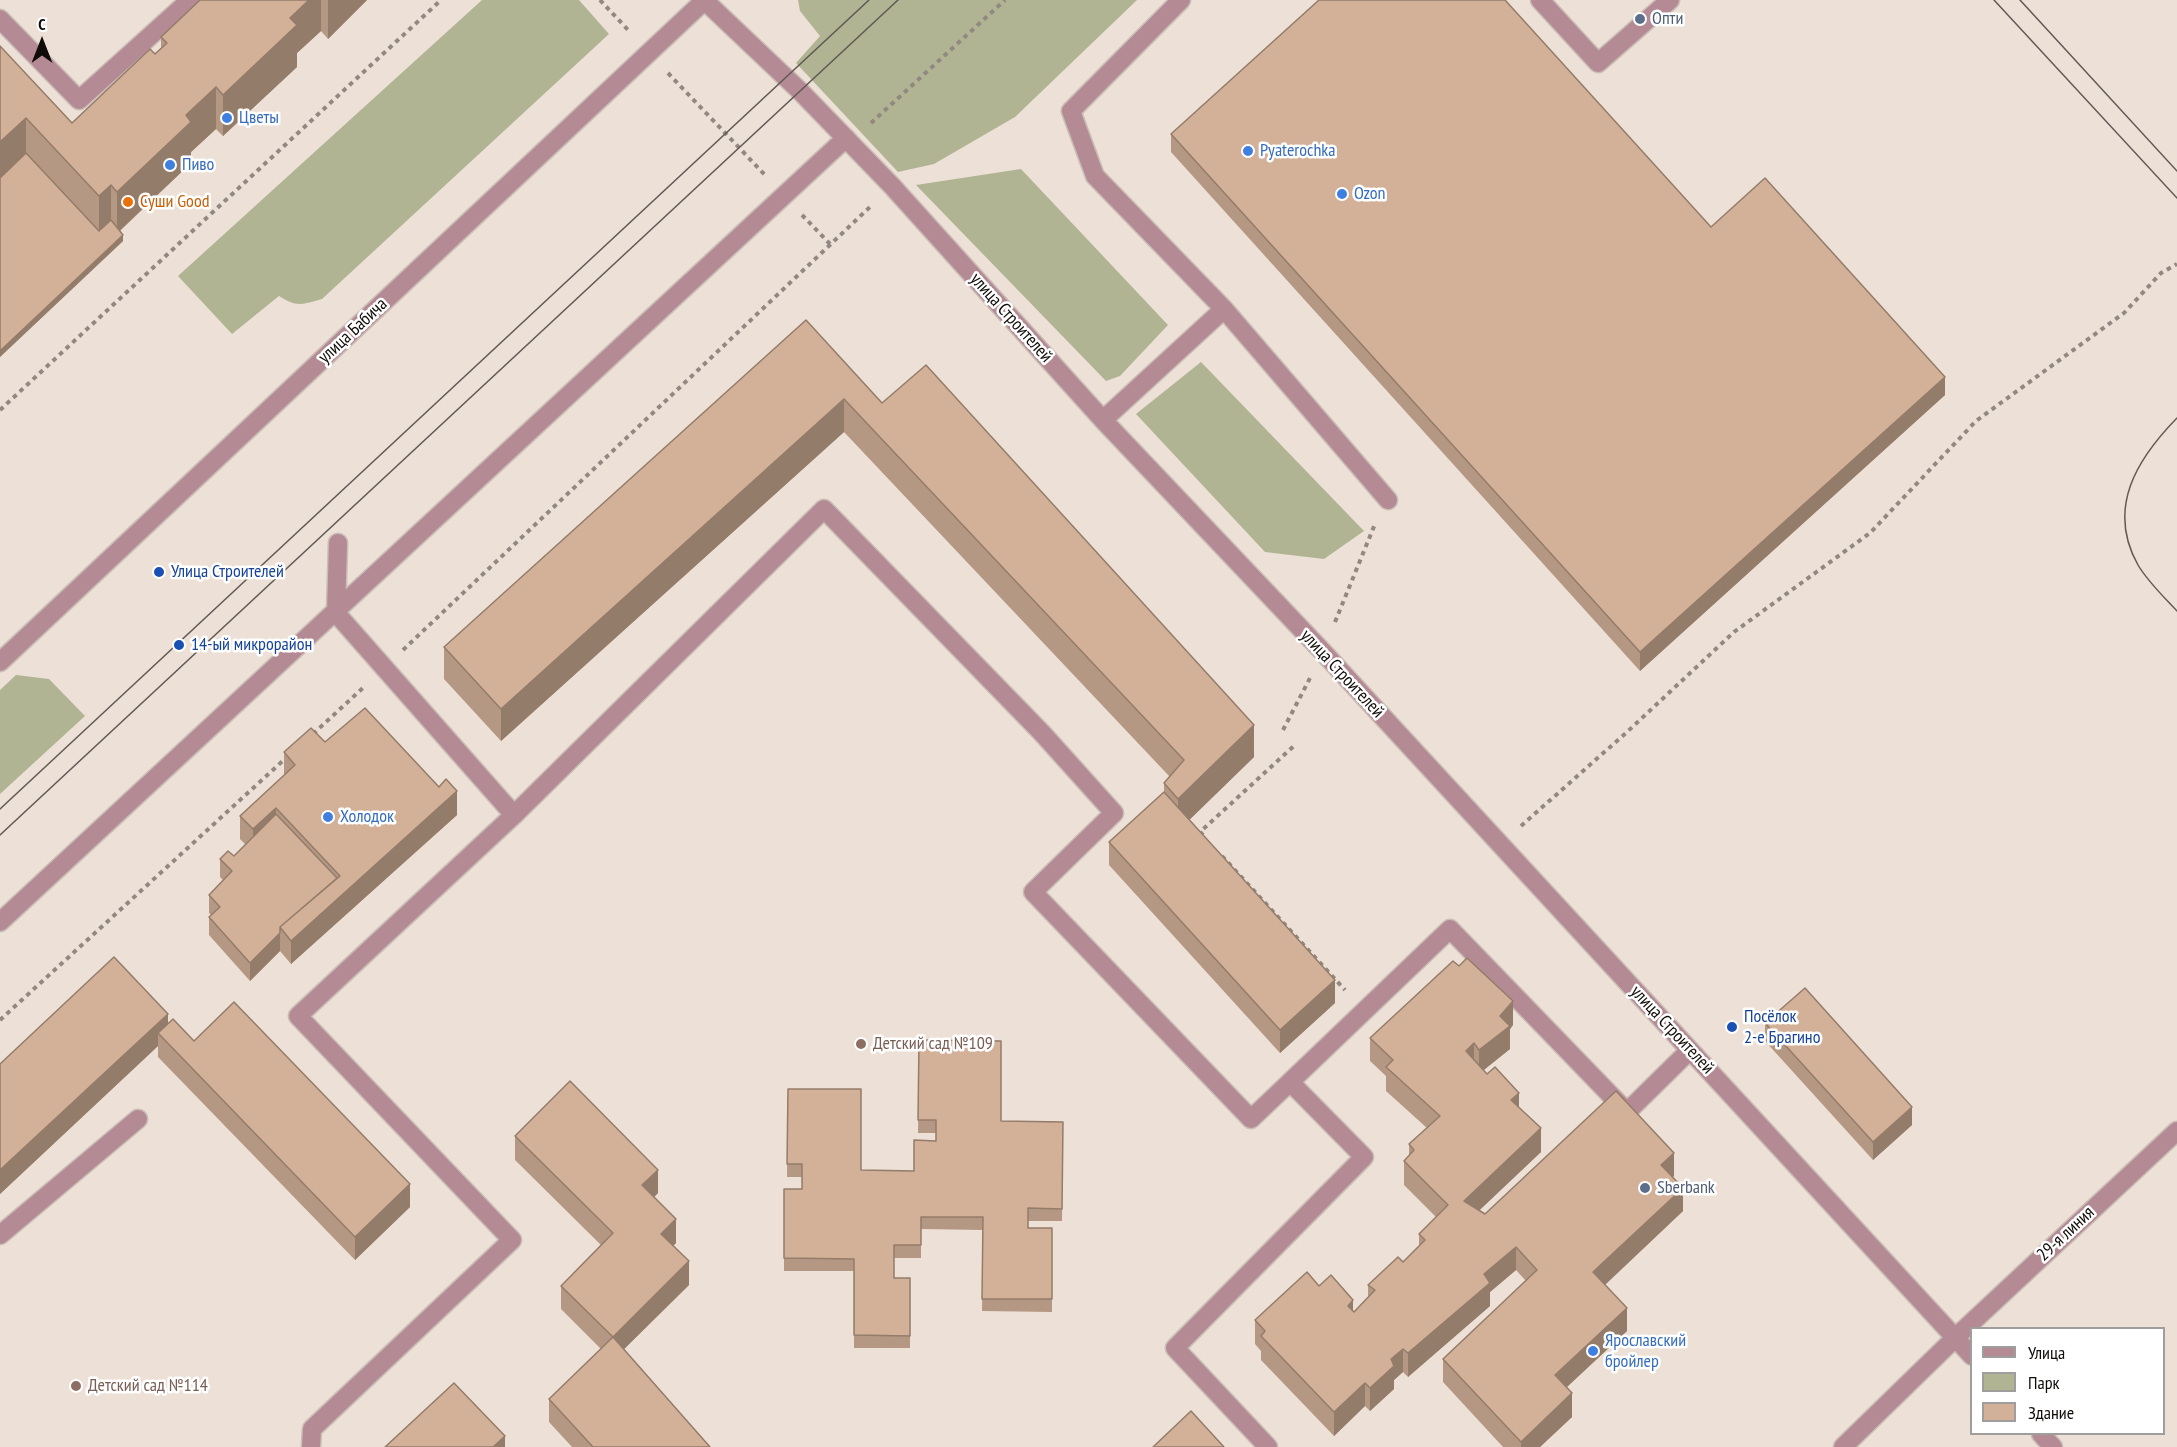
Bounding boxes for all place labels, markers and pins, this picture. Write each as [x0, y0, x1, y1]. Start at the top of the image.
place label: Опти [1652, 8, 1683, 30]
marker: Опти [1633, 12, 1647, 26]
place label: Цветы [239, 107, 279, 129]
marker: Цветы [220, 111, 234, 125]
place label: Pyaterochka [1260, 140, 1336, 162]
marker: Pyaterochka [1241, 144, 1255, 158]
place label: Пиво [182, 154, 214, 176]
marker: Пиво [163, 158, 177, 172]
place label: Ozon [1354, 183, 1386, 205]
marker: Ozon [1335, 187, 1349, 201]
place label: Суши Good [140, 191, 209, 213]
marker: Суши Good [121, 195, 135, 209]
place label: Улица Строителей [171, 561, 284, 583]
marker: Улица Строителей [152, 565, 166, 579]
place label: 14-ый микрорайон [191, 634, 312, 656]
marker: 14-ый микрорайон [172, 638, 186, 652]
place label: Холодок [340, 806, 394, 828]
marker: Холодок [321, 810, 335, 824]
place label: Посёлок 2-е Брагино [1744, 1006, 1820, 1048]
marker: Посёлок 2-е Брагино [1725, 1020, 1739, 1034]
place label: Детский сад №109 [873, 1033, 993, 1055]
marker: Детский сад №109 [854, 1037, 868, 1051]
place label: Sberbank [1657, 1177, 1715, 1199]
marker: Sberbank [1638, 1181, 1652, 1195]
place label: Ярославский бройлер [1605, 1330, 1686, 1372]
marker: Ярославский бройлер [1586, 1344, 1600, 1358]
place label: Детский сад №114 [88, 1375, 208, 1397]
marker: Детский сад №114 [69, 1379, 83, 1393]

